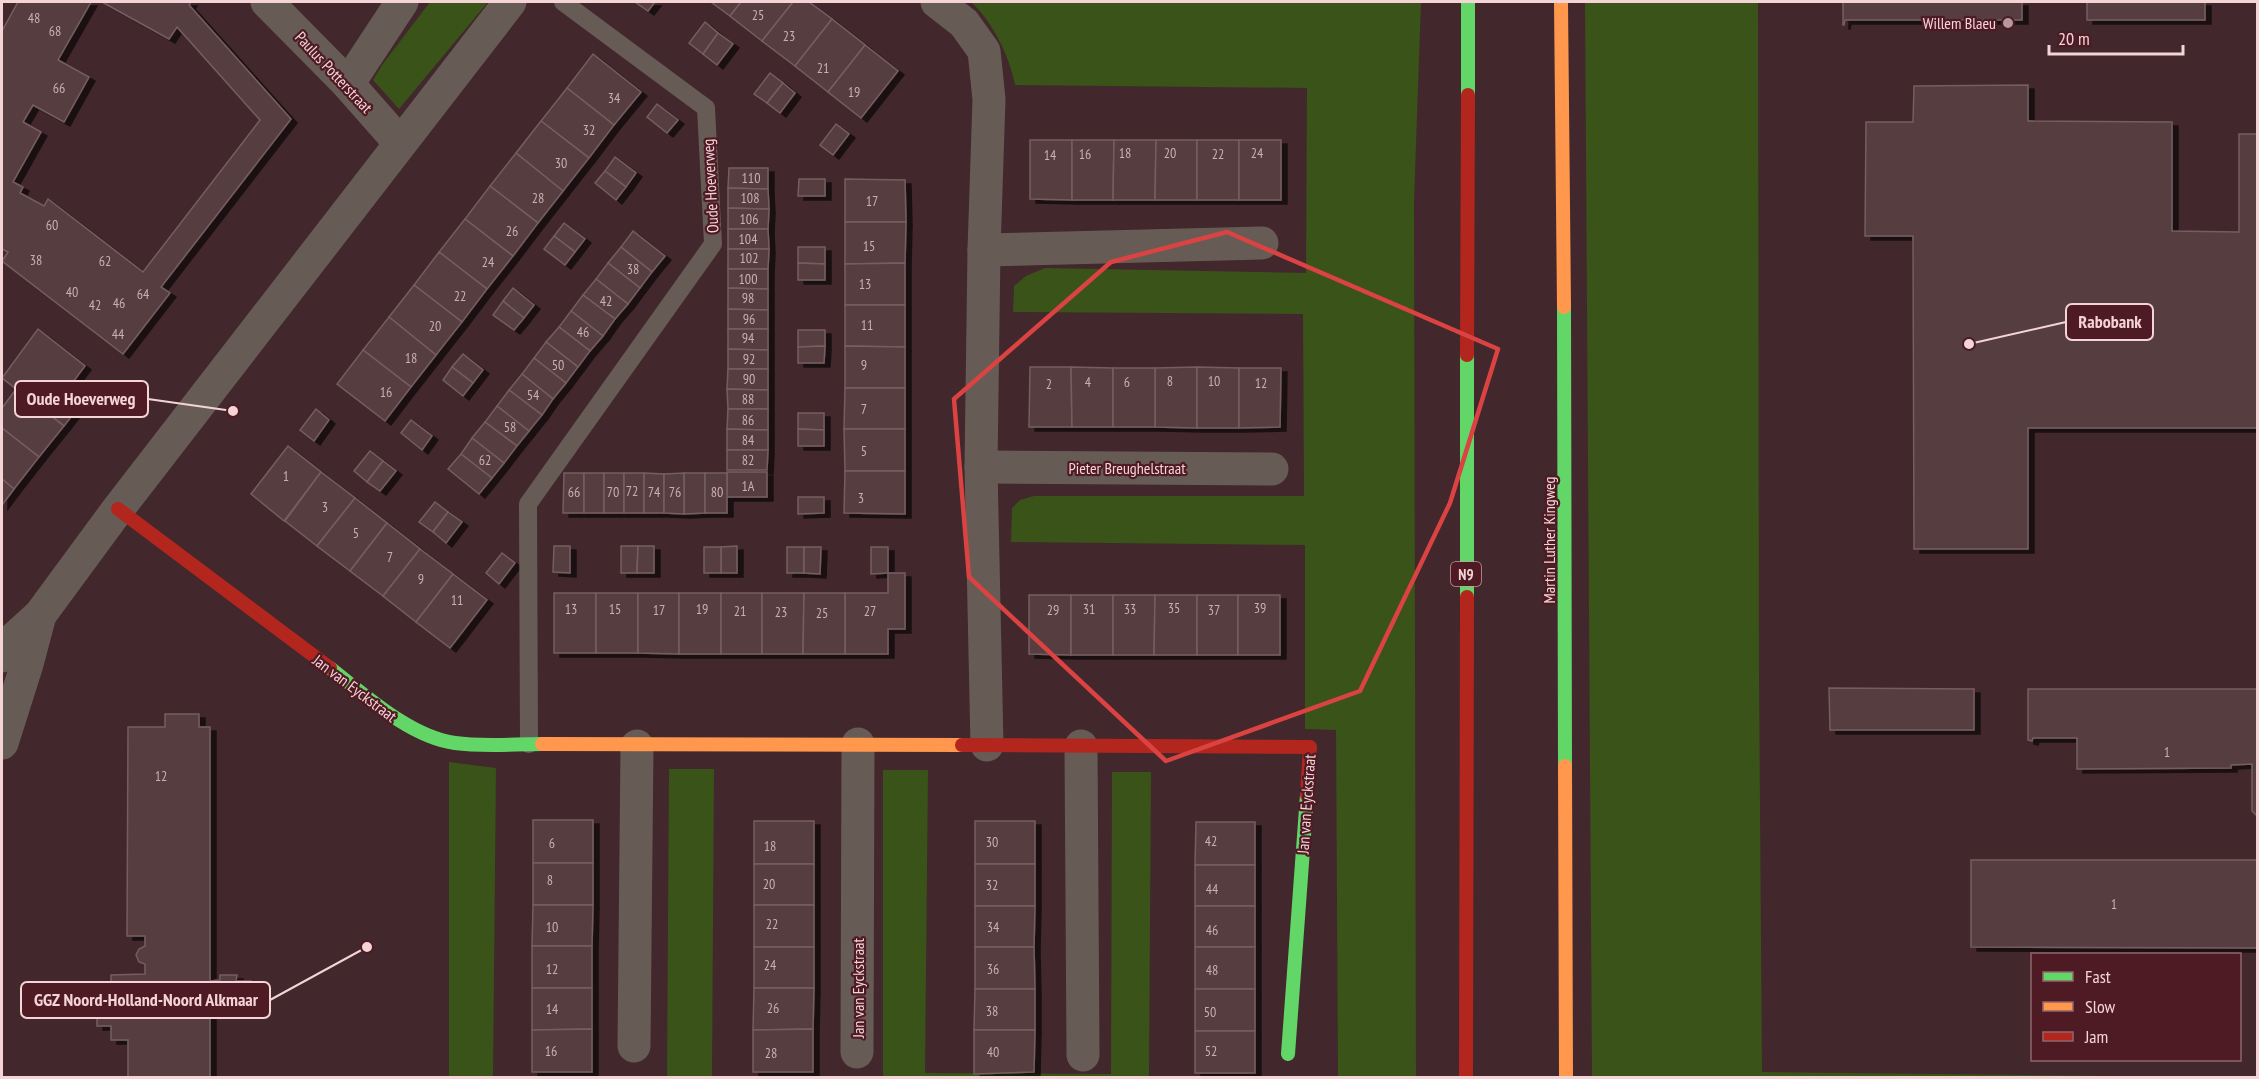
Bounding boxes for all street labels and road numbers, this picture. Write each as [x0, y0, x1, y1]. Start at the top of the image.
street label: Paulus Potterstraat [291, 27, 377, 117]
street label: Oude Hoeverweg [698, 138, 722, 234]
street label: Pieter Breughelstraat [1068, 458, 1186, 478]
street label: Martin Luther Kingweg [1539, 477, 1559, 603]
road number: N9 [1451, 562, 1481, 586]
street label: Jan van Eyckstraat [308, 649, 401, 726]
street label: Jan van Eyckstraat [1292, 753, 1319, 855]
street label: Jan van Eyckstraat [848, 938, 868, 1039]

